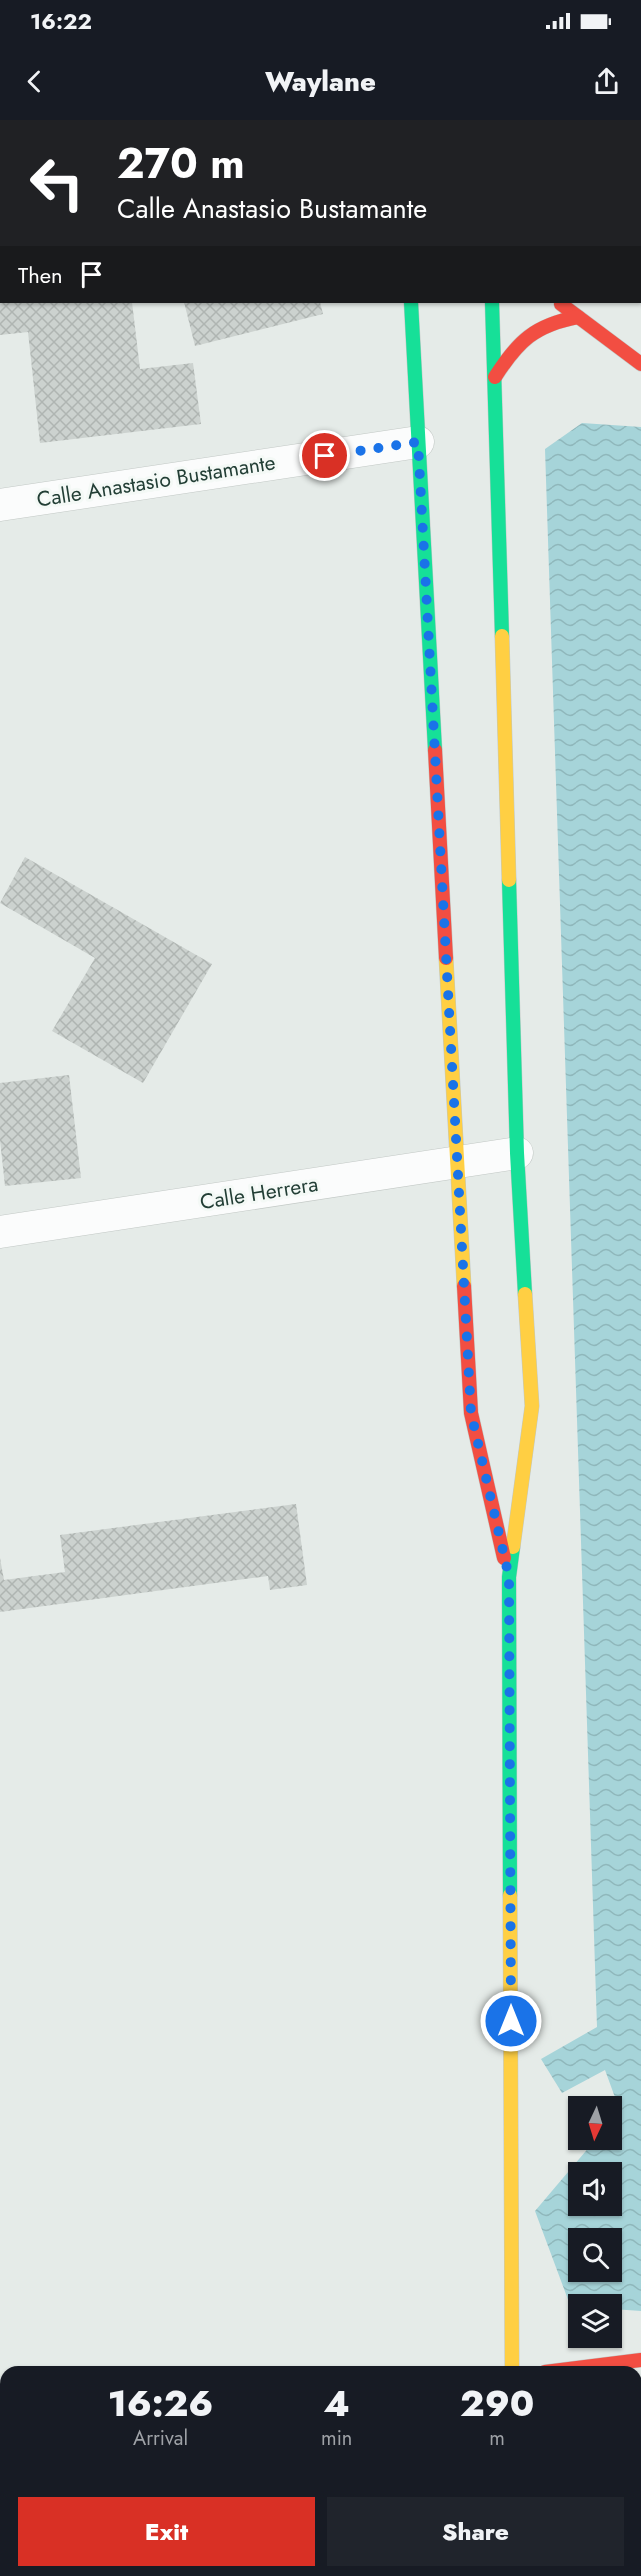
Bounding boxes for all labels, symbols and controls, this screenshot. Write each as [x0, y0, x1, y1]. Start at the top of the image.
text: 16:22 [30, 5, 92, 37]
text: Waylane [265, 62, 376, 101]
icon: back [18, 65, 51, 98]
icon: share [590, 65, 623, 98]
text: 270 m [117, 133, 245, 194]
icon: left [18, 144, 96, 222]
text: Calle Anastasio Bustamante [117, 189, 427, 228]
icon: arrive [75, 258, 108, 291]
text: Then [18, 259, 63, 291]
pin [299, 430, 350, 481]
icon: arrive [308, 439, 341, 472]
street label: Calle Anastasio Bustamante [35, 447, 278, 515]
street label: Calle Herrera [198, 1169, 320, 1217]
position arrow [479, 1989, 543, 2053]
north arrow [568, 2096, 622, 2150]
map controls [568, 2096, 622, 2348]
button: sound [568, 2162, 622, 2216]
button: search [568, 2228, 622, 2282]
button: layers [568, 2294, 622, 2348]
text: 16:26 [108, 2377, 213, 2429]
text: 4 [324, 2377, 350, 2429]
text: 290 [460, 2377, 534, 2429]
text: Arrival [133, 2424, 188, 2453]
text: min [321, 2424, 352, 2453]
text: m [489, 2424, 505, 2453]
button: Exit [18, 2497, 315, 2566]
button: Share [327, 2497, 624, 2566]

